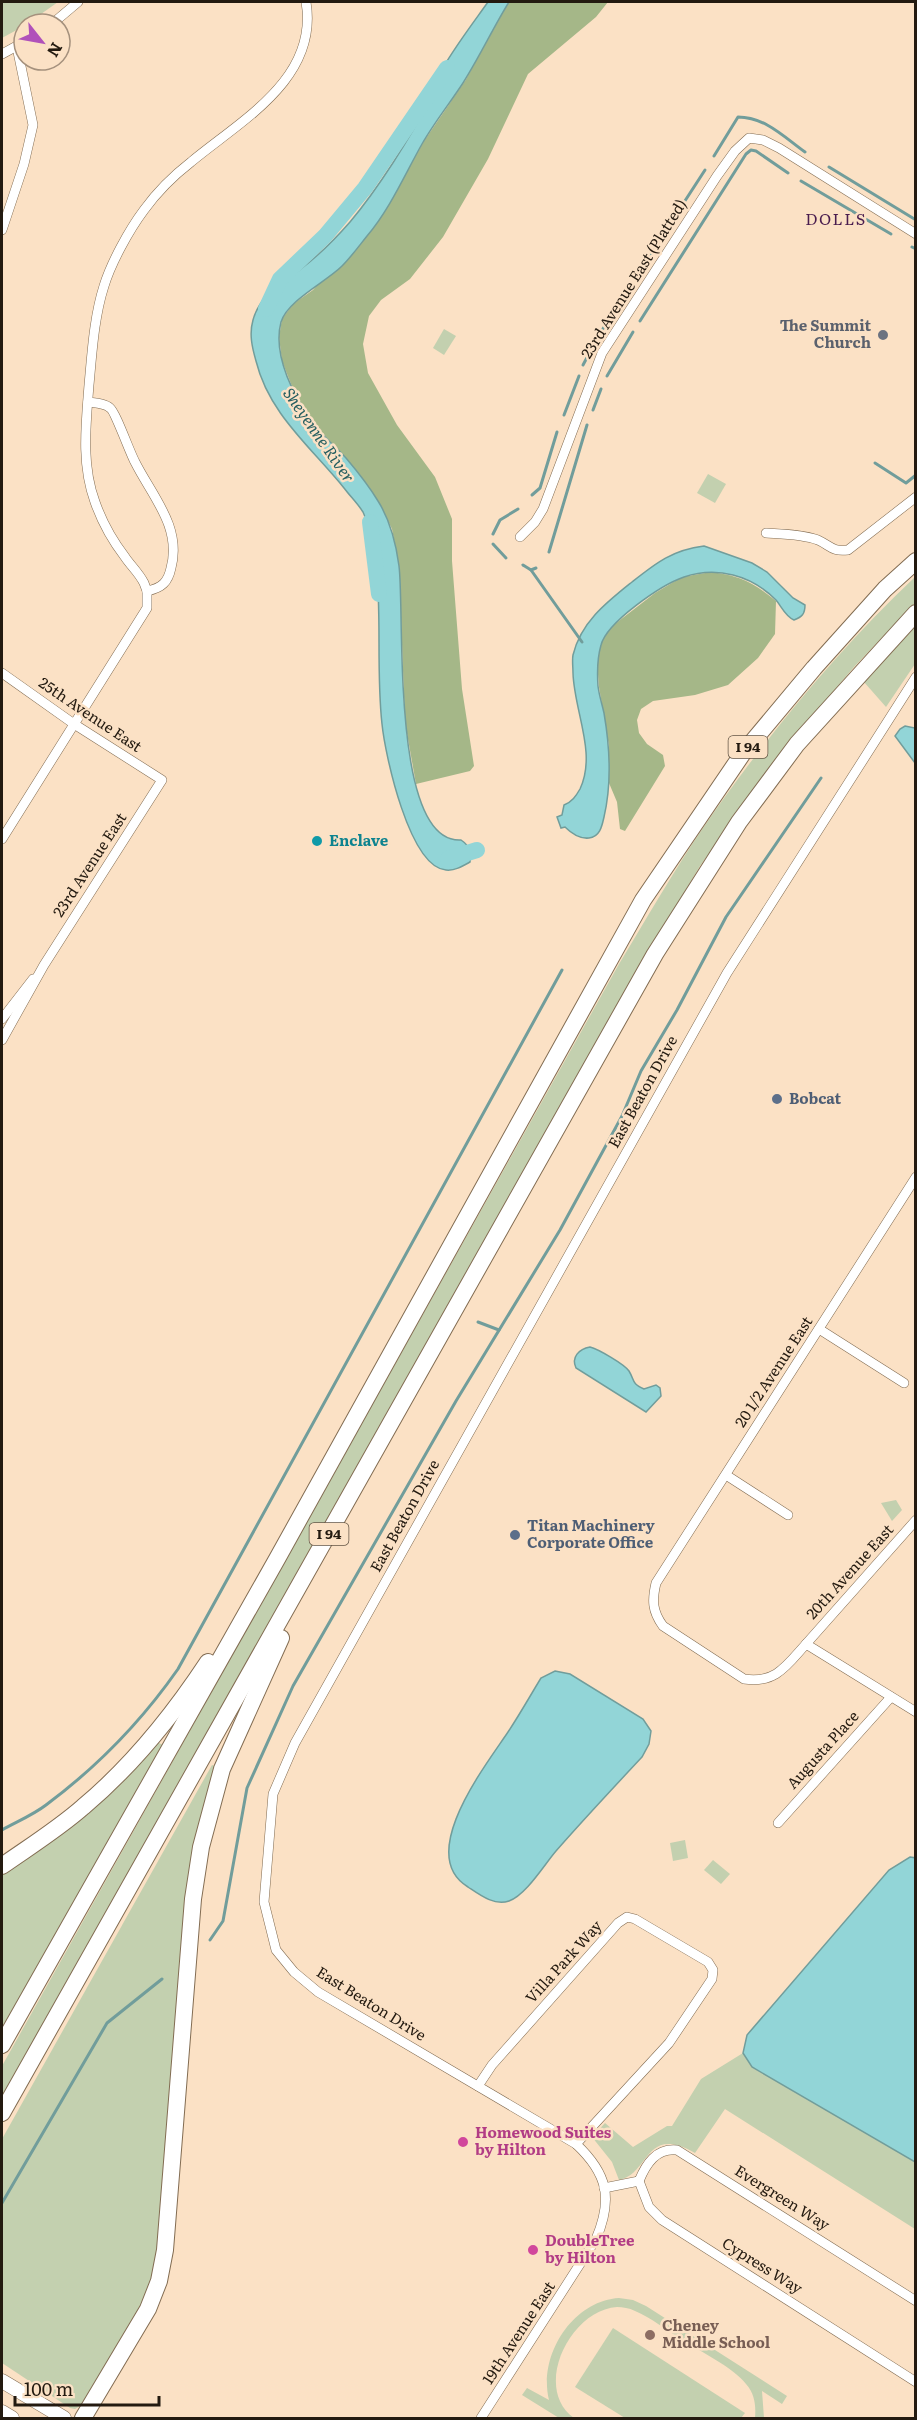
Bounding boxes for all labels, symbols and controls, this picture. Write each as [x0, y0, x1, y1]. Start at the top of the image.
north arrow [12, 12, 72, 72]
text: N [42, 38, 69, 62]
street label: 23rd Avenue East (Platted) [574, 194, 691, 362]
district label: DOLLS [805, 206, 867, 230]
place label: The Summit Church [780, 313, 871, 353]
marker: The Summit Church [876, 328, 890, 342]
water label: Sheyenne River [278, 382, 361, 487]
street label: 25th Avenue East [35, 671, 147, 757]
road number: I 94 [728, 736, 768, 758]
street label: 23rd Avenue East [46, 807, 131, 921]
place label: Enclave [329, 828, 389, 851]
marker: Enclave [310, 834, 324, 848]
street label: East Beaton Drive [601, 1031, 682, 1152]
place label: Bobcat [789, 1086, 842, 1109]
marker: Bobcat [770, 1092, 784, 1106]
street label: 20 1/2 Avenue East [728, 1311, 817, 1431]
street label: East Beaton Drive [363, 1455, 444, 1576]
place label: Titan Machinery Corporate Office [527, 1513, 656, 1553]
street label: 20th Avenue East [800, 1518, 898, 1624]
road number: I 94 [310, 1523, 348, 1545]
marker: Titan Machinery Corporate Office [508, 1528, 522, 1542]
street label: Augusta Place [780, 1704, 864, 1793]
street label: Villa Park Way [519, 1914, 607, 2008]
street label: East Beaton Drive [312, 1960, 431, 2046]
place label: Homewood Suites by Hilton [475, 2120, 612, 2160]
marker: Homewood Suites by Hilton [456, 2135, 470, 2149]
street label: Evergreen Way [731, 2158, 835, 2235]
place label: DoubleTree by Hilton [545, 2228, 635, 2268]
street label: Cypress Way [718, 2231, 808, 2299]
marker: DoubleTree by Hilton [526, 2243, 540, 2257]
street label: 19th Avenue East [476, 2276, 560, 2388]
place label: Cheney Middle School [662, 2313, 771, 2353]
marker: Cheney Middle School [643, 2328, 657, 2342]
scale bar [15, 2369, 159, 2407]
text: 100 m [24, 2375, 73, 2402]

